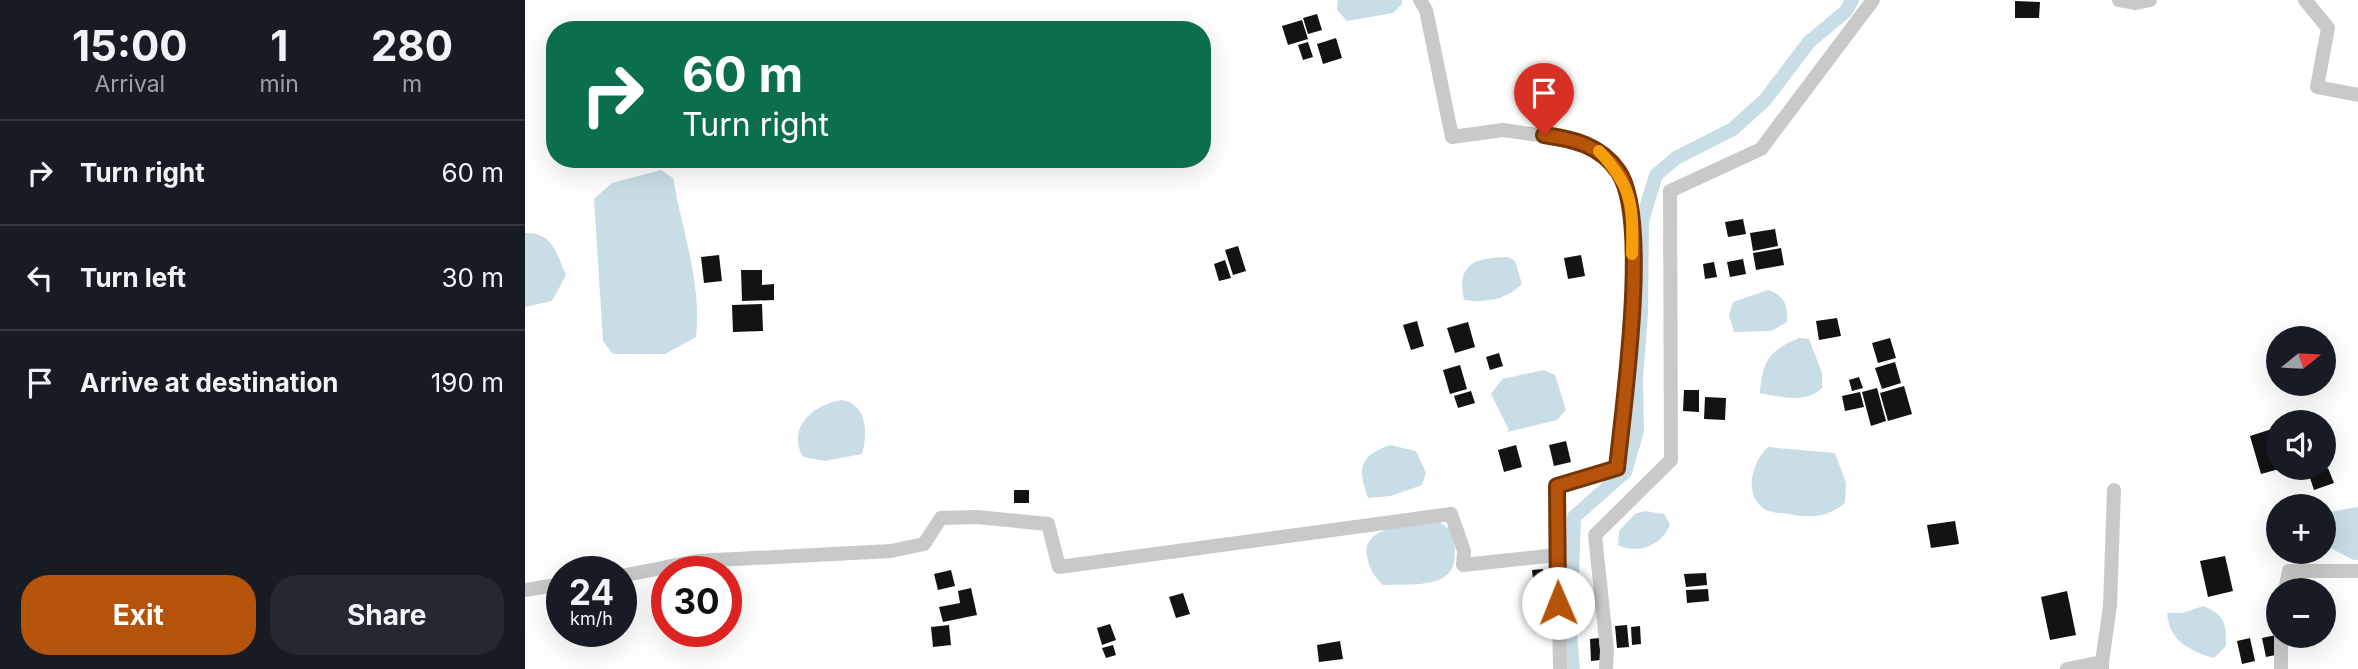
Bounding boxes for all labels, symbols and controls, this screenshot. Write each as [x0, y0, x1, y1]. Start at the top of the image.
text: 15:00 [72, 20, 188, 71]
text: 1 [270, 20, 288, 71]
text: 280 [371, 20, 453, 71]
text: 60 m [682, 45, 803, 104]
icon: right [567, 49, 658, 140]
pin [1514, 63, 1574, 135]
text: Arrival [94, 70, 165, 98]
text: min [260, 70, 299, 98]
text: m [402, 70, 422, 98]
icon: arrive [1525, 74, 1563, 112]
text: Turn right [682, 105, 829, 144]
icon: right [21, 154, 59, 192]
text: Turn right [80, 157, 205, 188]
text: 60 m [441, 157, 504, 188]
icon: left [21, 259, 59, 297]
text: Turn left [80, 262, 186, 293]
text: 30 m [441, 262, 504, 293]
north arrow [2266, 326, 2336, 396]
map controls [2266, 326, 2336, 648]
icon: arrive [21, 364, 59, 402]
text: Arrive at destination [80, 367, 339, 398]
text: 190 m [431, 367, 504, 398]
button: sound [2266, 410, 2336, 480]
button: + [2266, 494, 2336, 564]
speed limit sign: 30 [651, 556, 742, 647]
position arrow [1521, 566, 1595, 640]
text: 24 [569, 571, 614, 613]
button: Exit [21, 575, 256, 655]
button: Share [270, 575, 504, 655]
button: − [2266, 578, 2336, 648]
text: km/h [570, 608, 613, 629]

